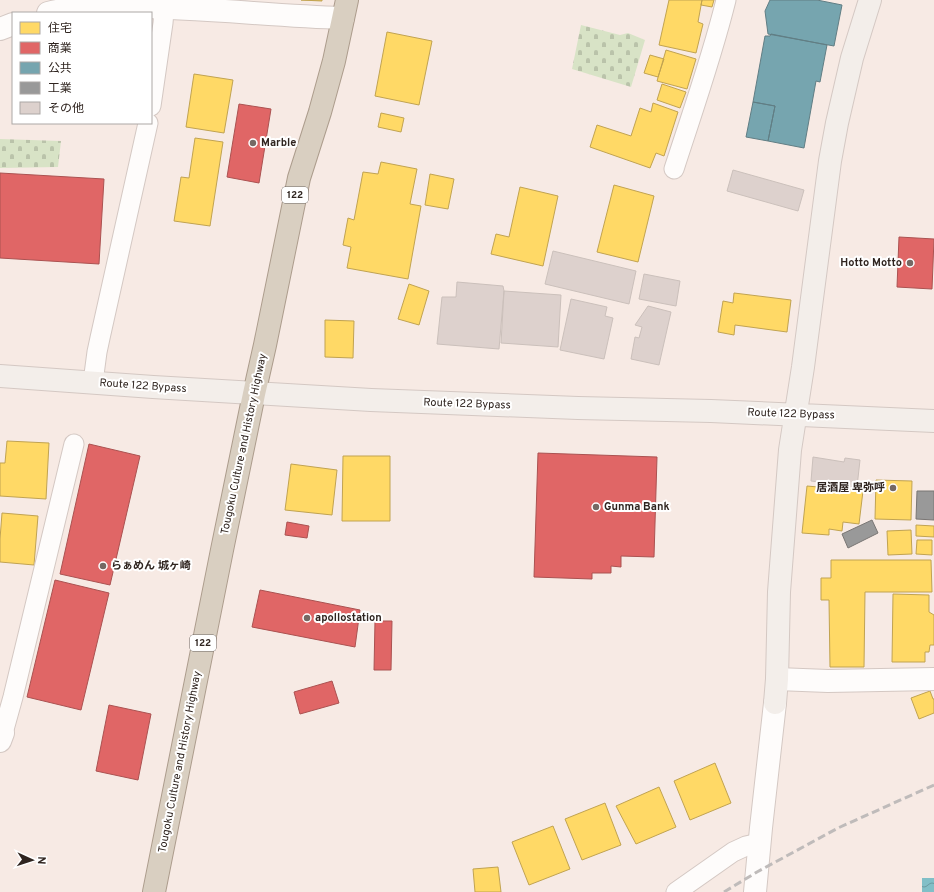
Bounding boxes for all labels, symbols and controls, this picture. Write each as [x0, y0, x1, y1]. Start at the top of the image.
legend [12, 12, 152, 124]
text: 住宅 [48, 21, 72, 37]
text: 商業 [48, 41, 72, 57]
text: 公共 [48, 61, 72, 77]
text: 工業 [48, 81, 72, 97]
text: その他 [48, 101, 84, 117]
place label: Marble [261, 136, 296, 150]
marker: Marble [248, 138, 258, 148]
road number: 122 [282, 187, 308, 203]
place label: Hotto Motto [840, 256, 902, 270]
marker: Hotto Motto [905, 258, 915, 268]
street label: Tougoku Culture and History Highway [218, 352, 270, 536]
street label: Route 122 Bypass [99, 376, 187, 396]
street label: Route 122 Bypass [423, 395, 511, 413]
street label: Route 122 Bypass [747, 405, 835, 423]
place label: 居酒屋 卑弥呼 [816, 481, 885, 495]
marker: 居酒屋 卑弥呼 [888, 483, 898, 493]
place label: Gunma Bank [604, 500, 670, 514]
marker: Gunma Bank [591, 502, 601, 512]
place label: らぁめん 城ヶ崎 [111, 559, 191, 573]
marker: らぁめん 城ヶ崎 [98, 561, 108, 571]
place label: apollostation [315, 611, 382, 625]
marker: apollostation [302, 613, 312, 623]
road number: 122 [190, 635, 216, 651]
street label: Tougoku Culture and History Highway [155, 670, 205, 854]
north arrow [12, 840, 52, 880]
text: N [34, 856, 48, 865]

